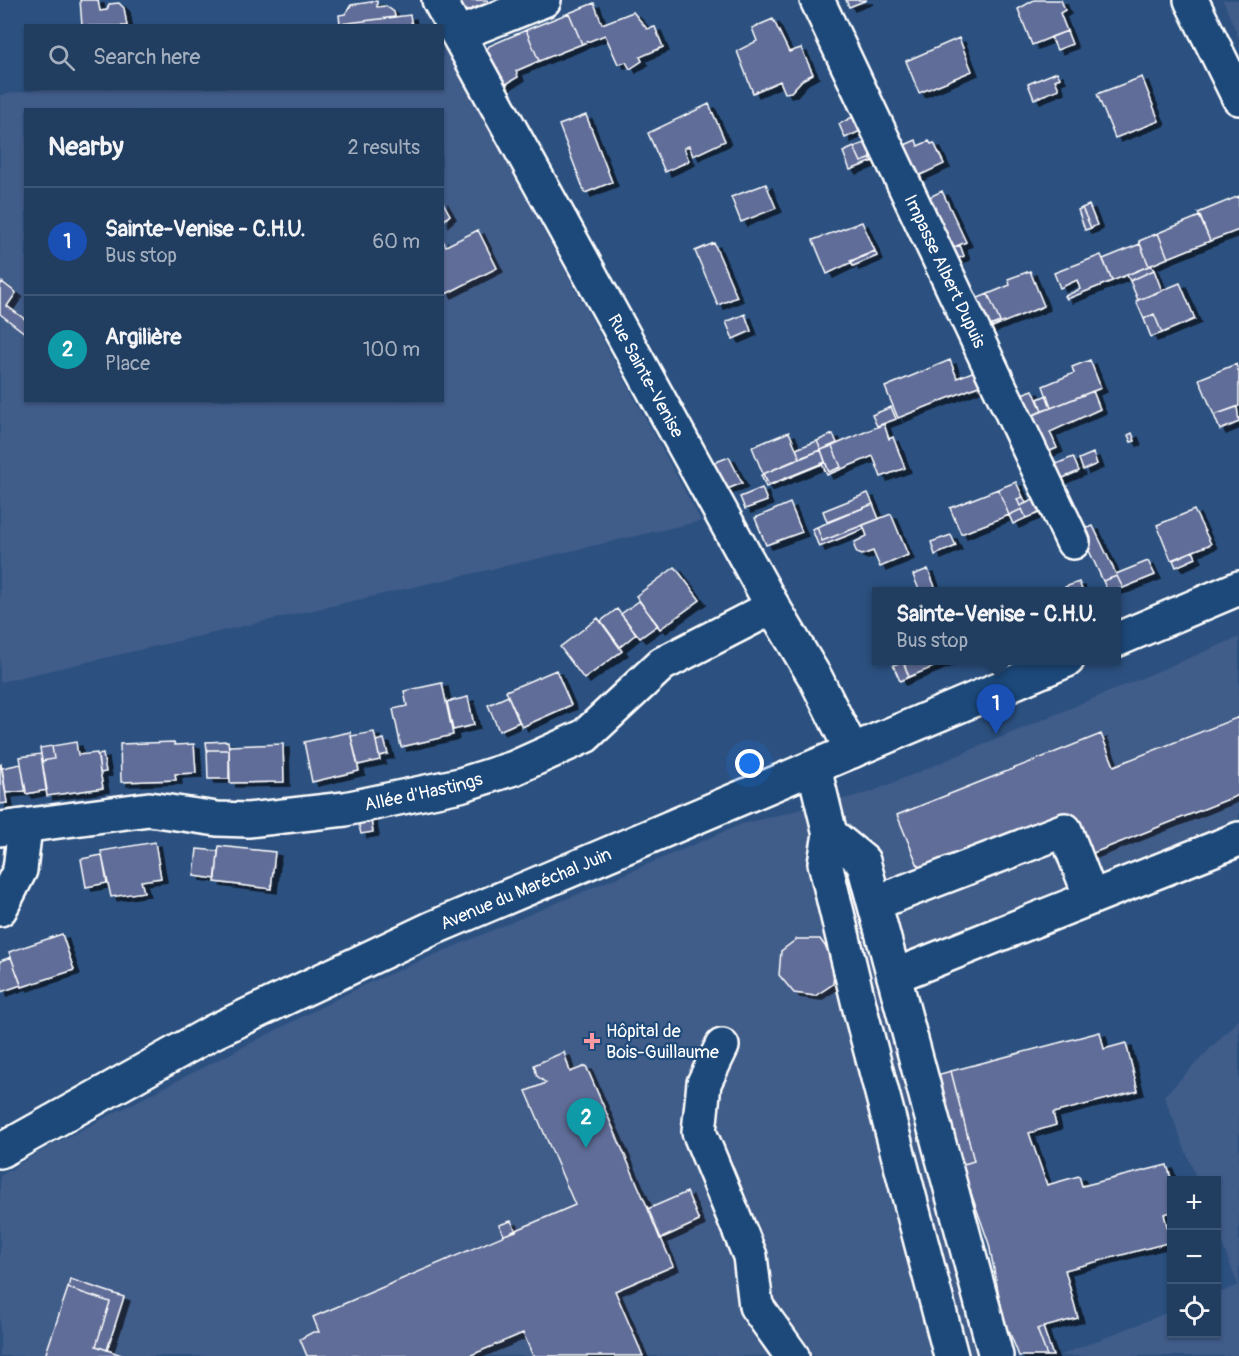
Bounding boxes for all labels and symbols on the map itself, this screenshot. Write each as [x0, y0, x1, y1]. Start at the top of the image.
street label: Impasse Albert Dupuis [899, 191, 991, 352]
street label: Rue Sainte-Venise [602, 310, 689, 442]
pin: 1 [976, 684, 1016, 734]
your location [735, 749, 764, 778]
street label: Allée d'Hastings [362, 768, 486, 817]
street label: Avenue du Maréchal Juin [437, 843, 615, 936]
place label: Hôpital de Bois-Guillaume [606, 1020, 719, 1064]
marker: Hôpital de Bois-Guillaume [583, 1032, 601, 1050]
pin: 2 [566, 1098, 606, 1148]

